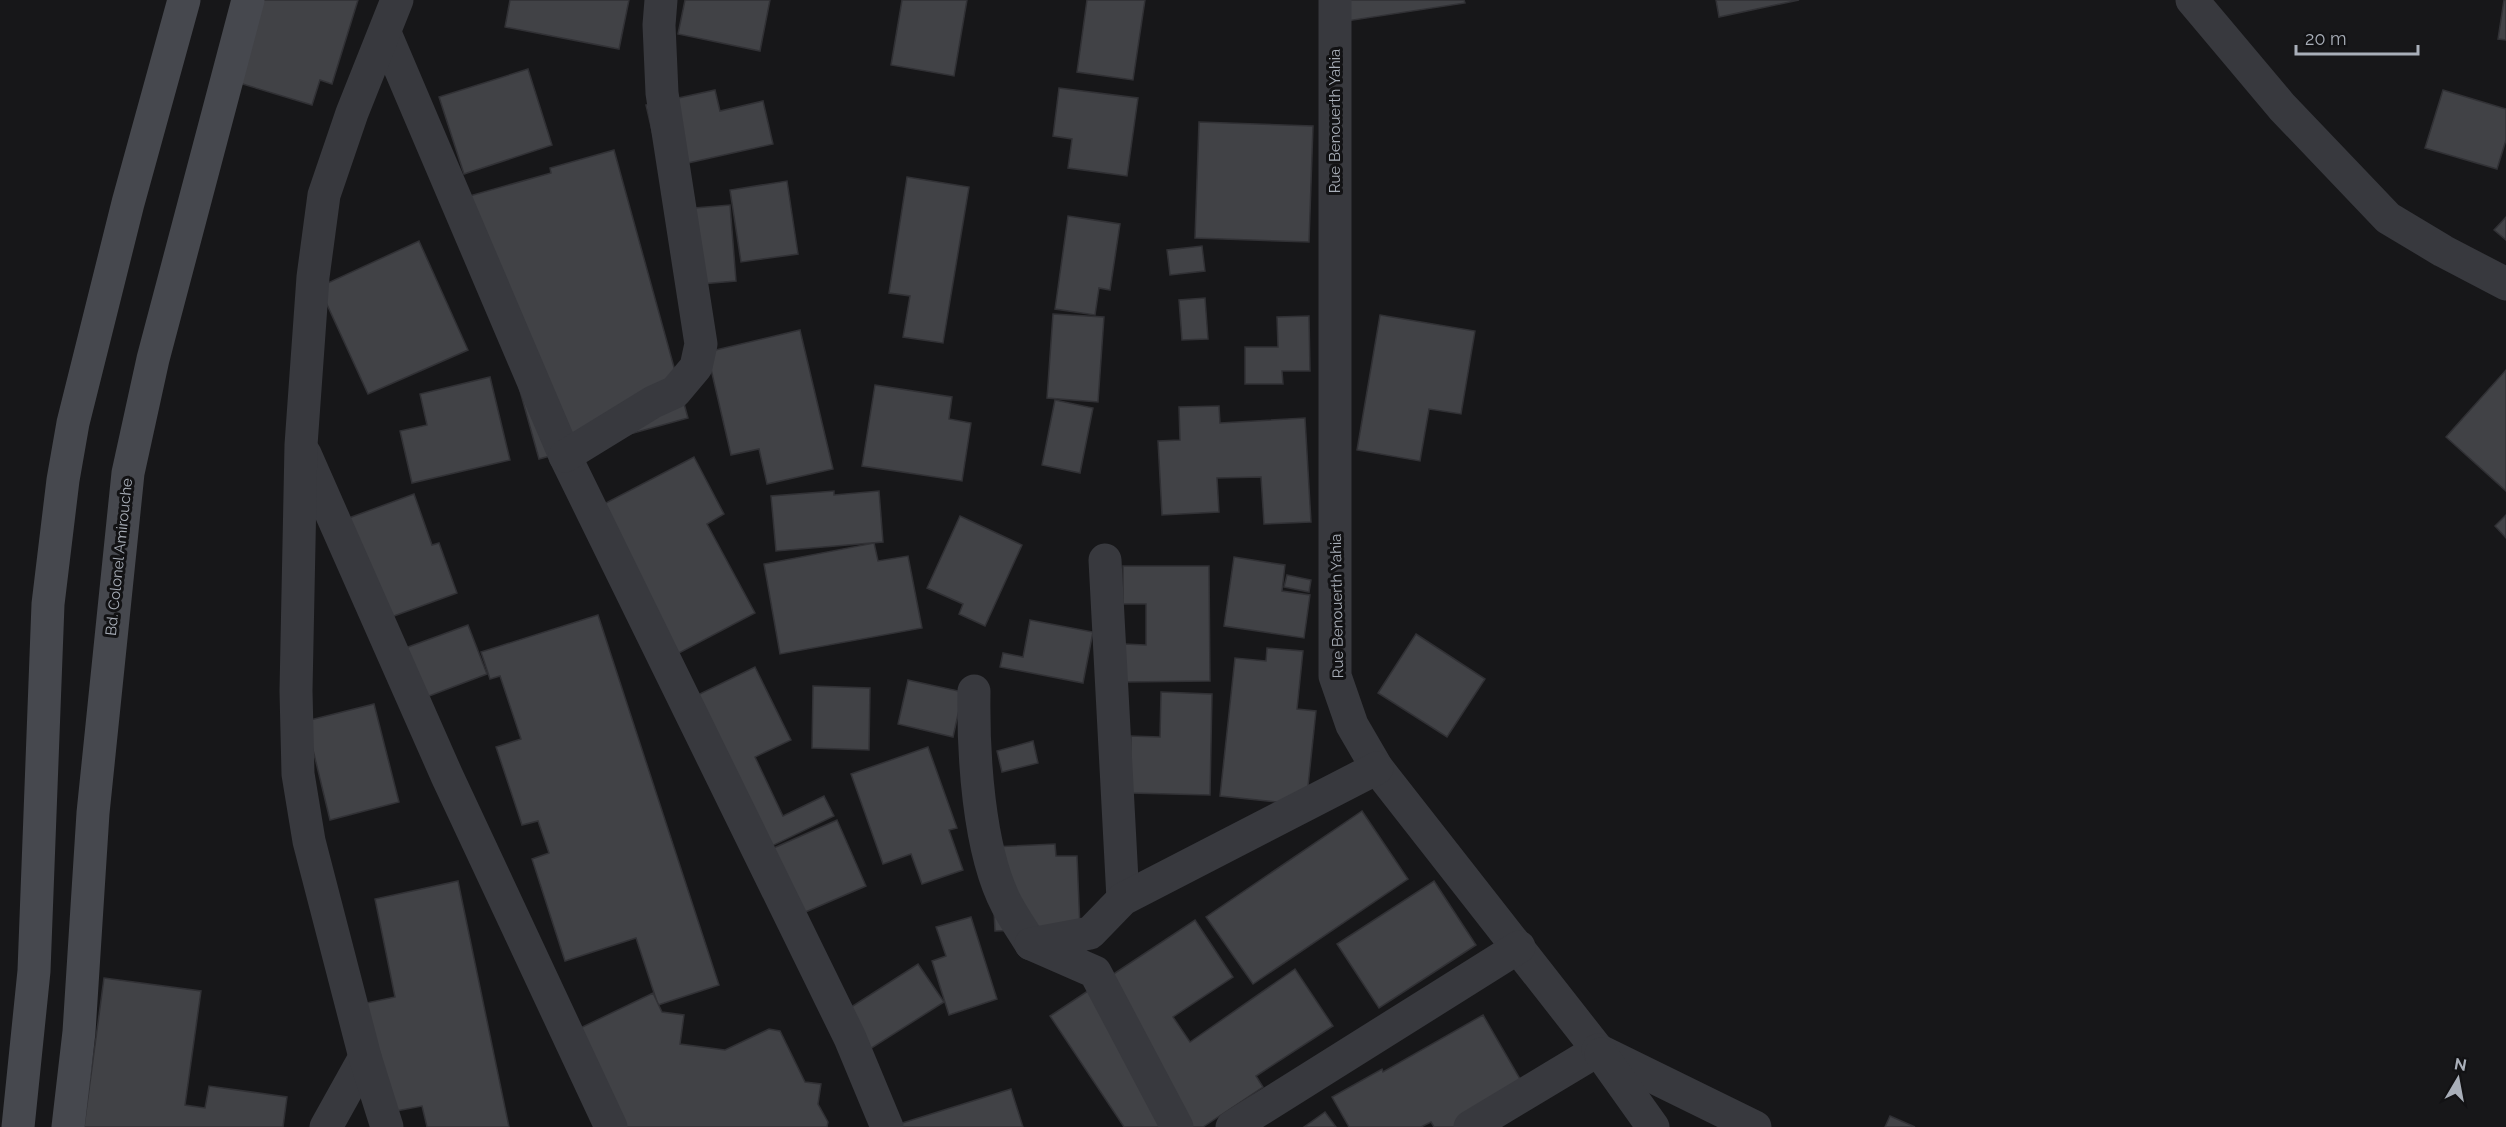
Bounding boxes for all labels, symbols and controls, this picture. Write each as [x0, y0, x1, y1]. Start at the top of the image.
scale bar [2296, 18, 2418, 56]
text: 20 m [2305, 28, 2347, 49]
street label: Rue Benouerth Yahia [1326, 49, 1344, 193]
street label: Bd. Colonel Amirouche [102, 477, 136, 637]
street label: Rue Benouerth Yahia [1327, 534, 1347, 678]
north arrow [2428, 1049, 2488, 1109]
text: N [2453, 1054, 2468, 1075]

